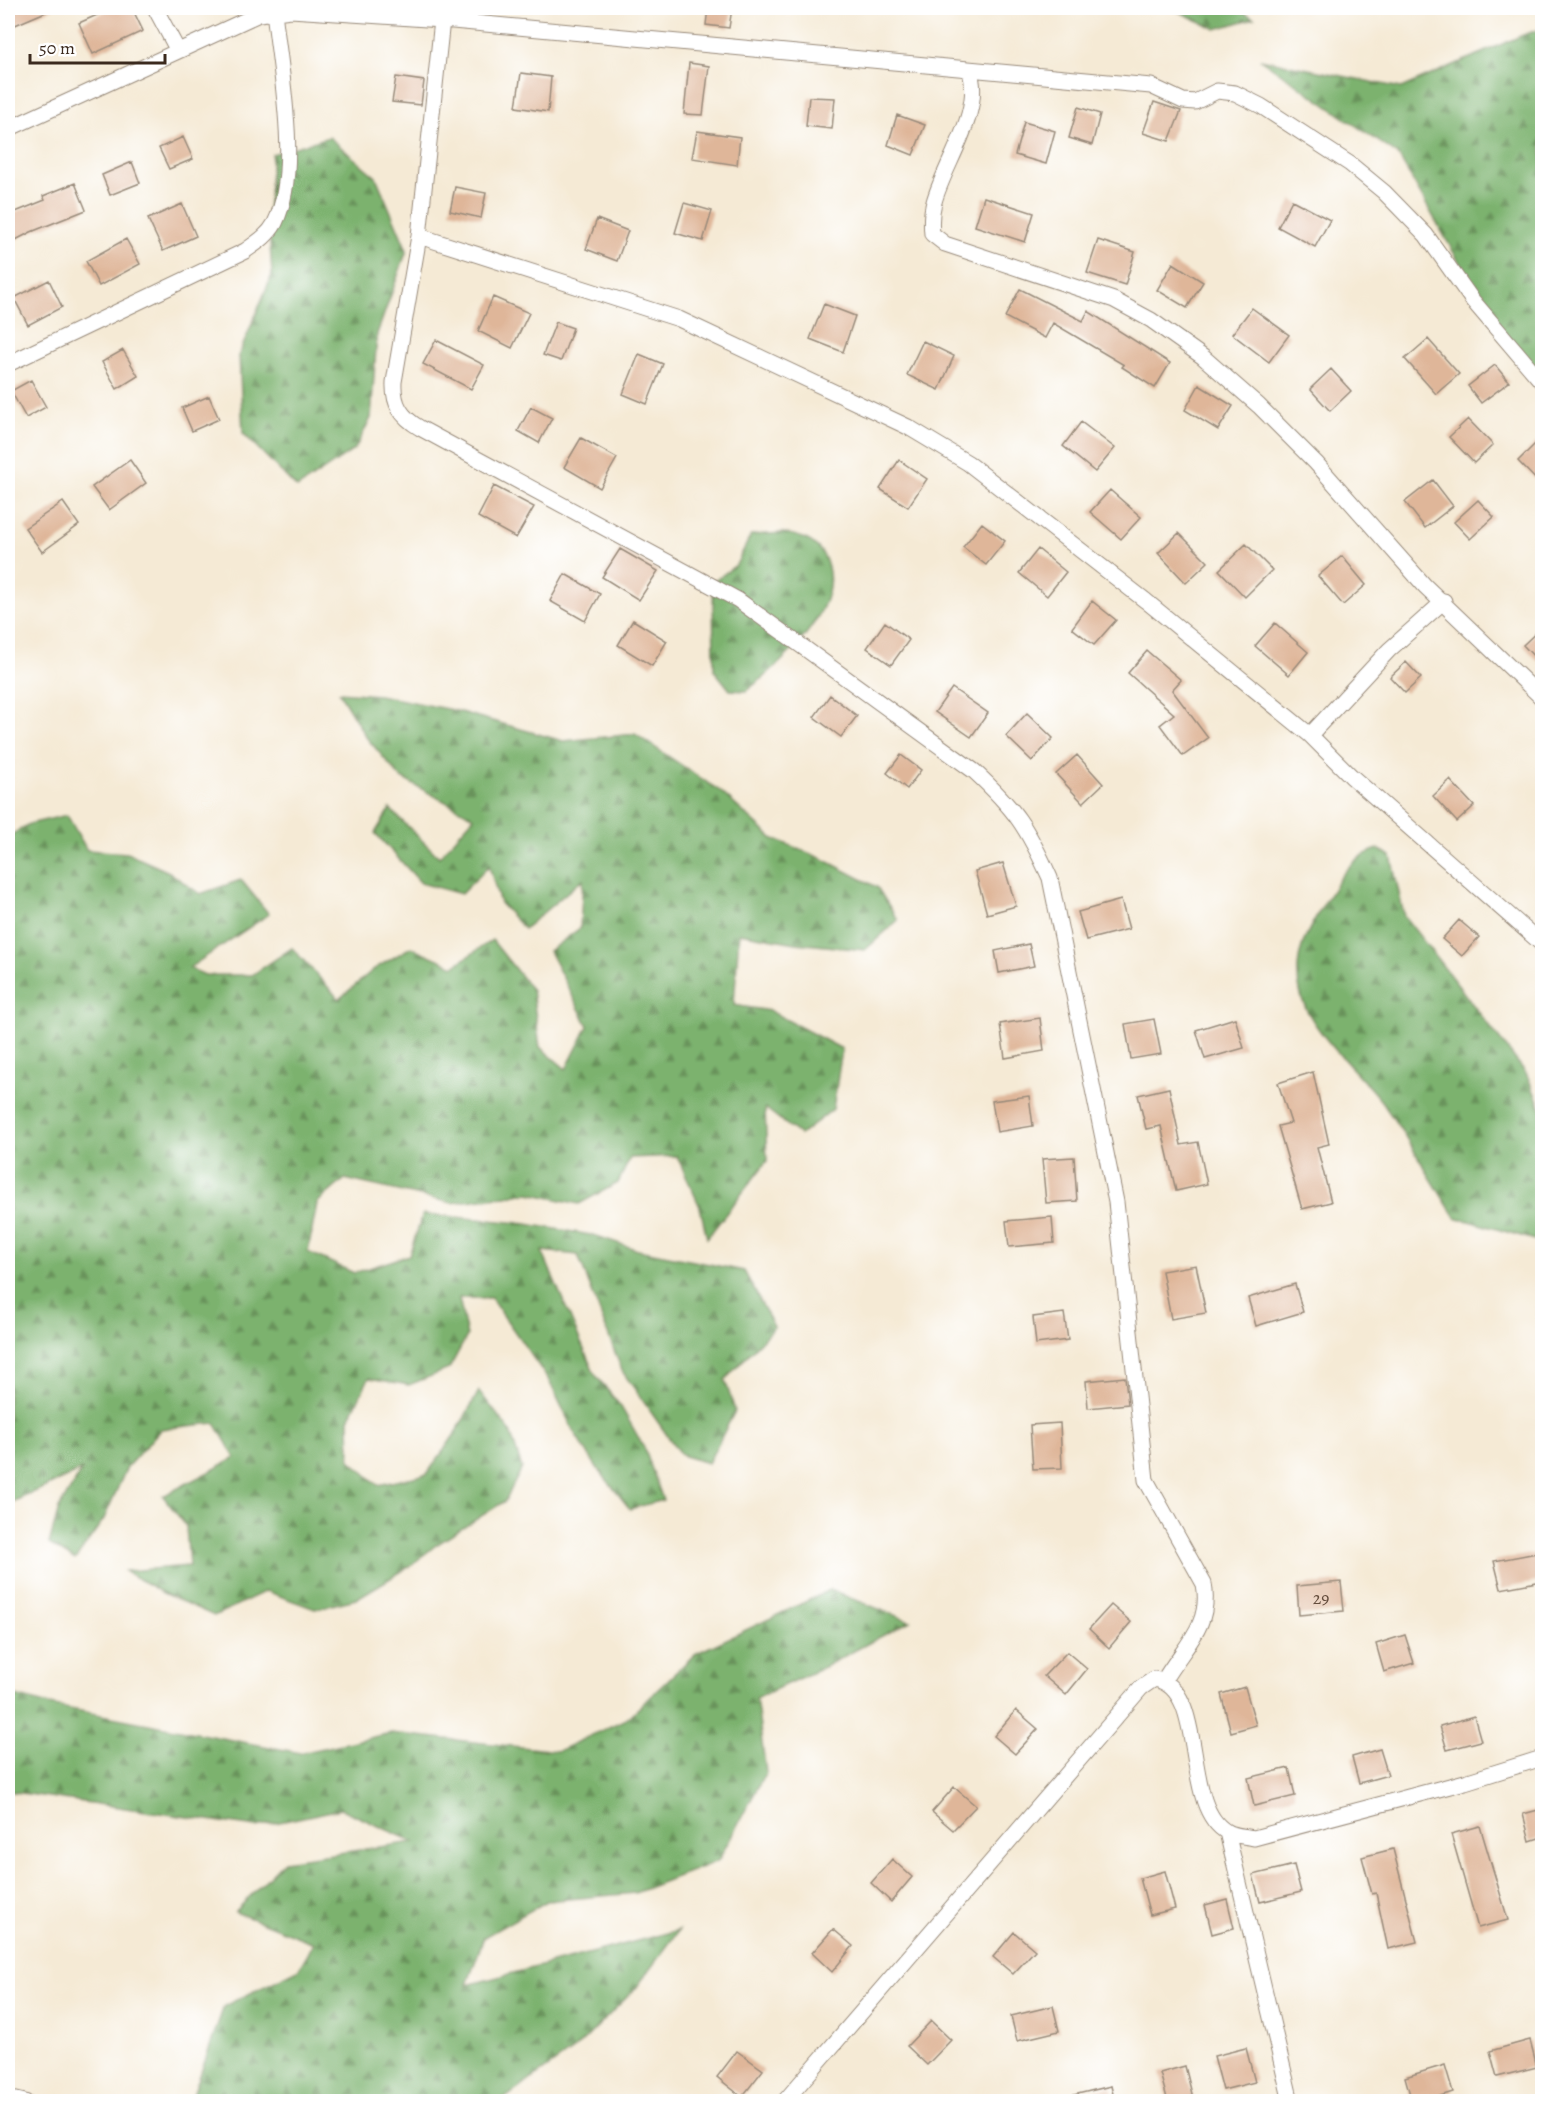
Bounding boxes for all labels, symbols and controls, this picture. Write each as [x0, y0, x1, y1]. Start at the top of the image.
scale bar [30, 27, 165, 65]
text: 50 m [39, 36, 75, 60]
house number: 29 [1313, 1586, 1329, 1610]

